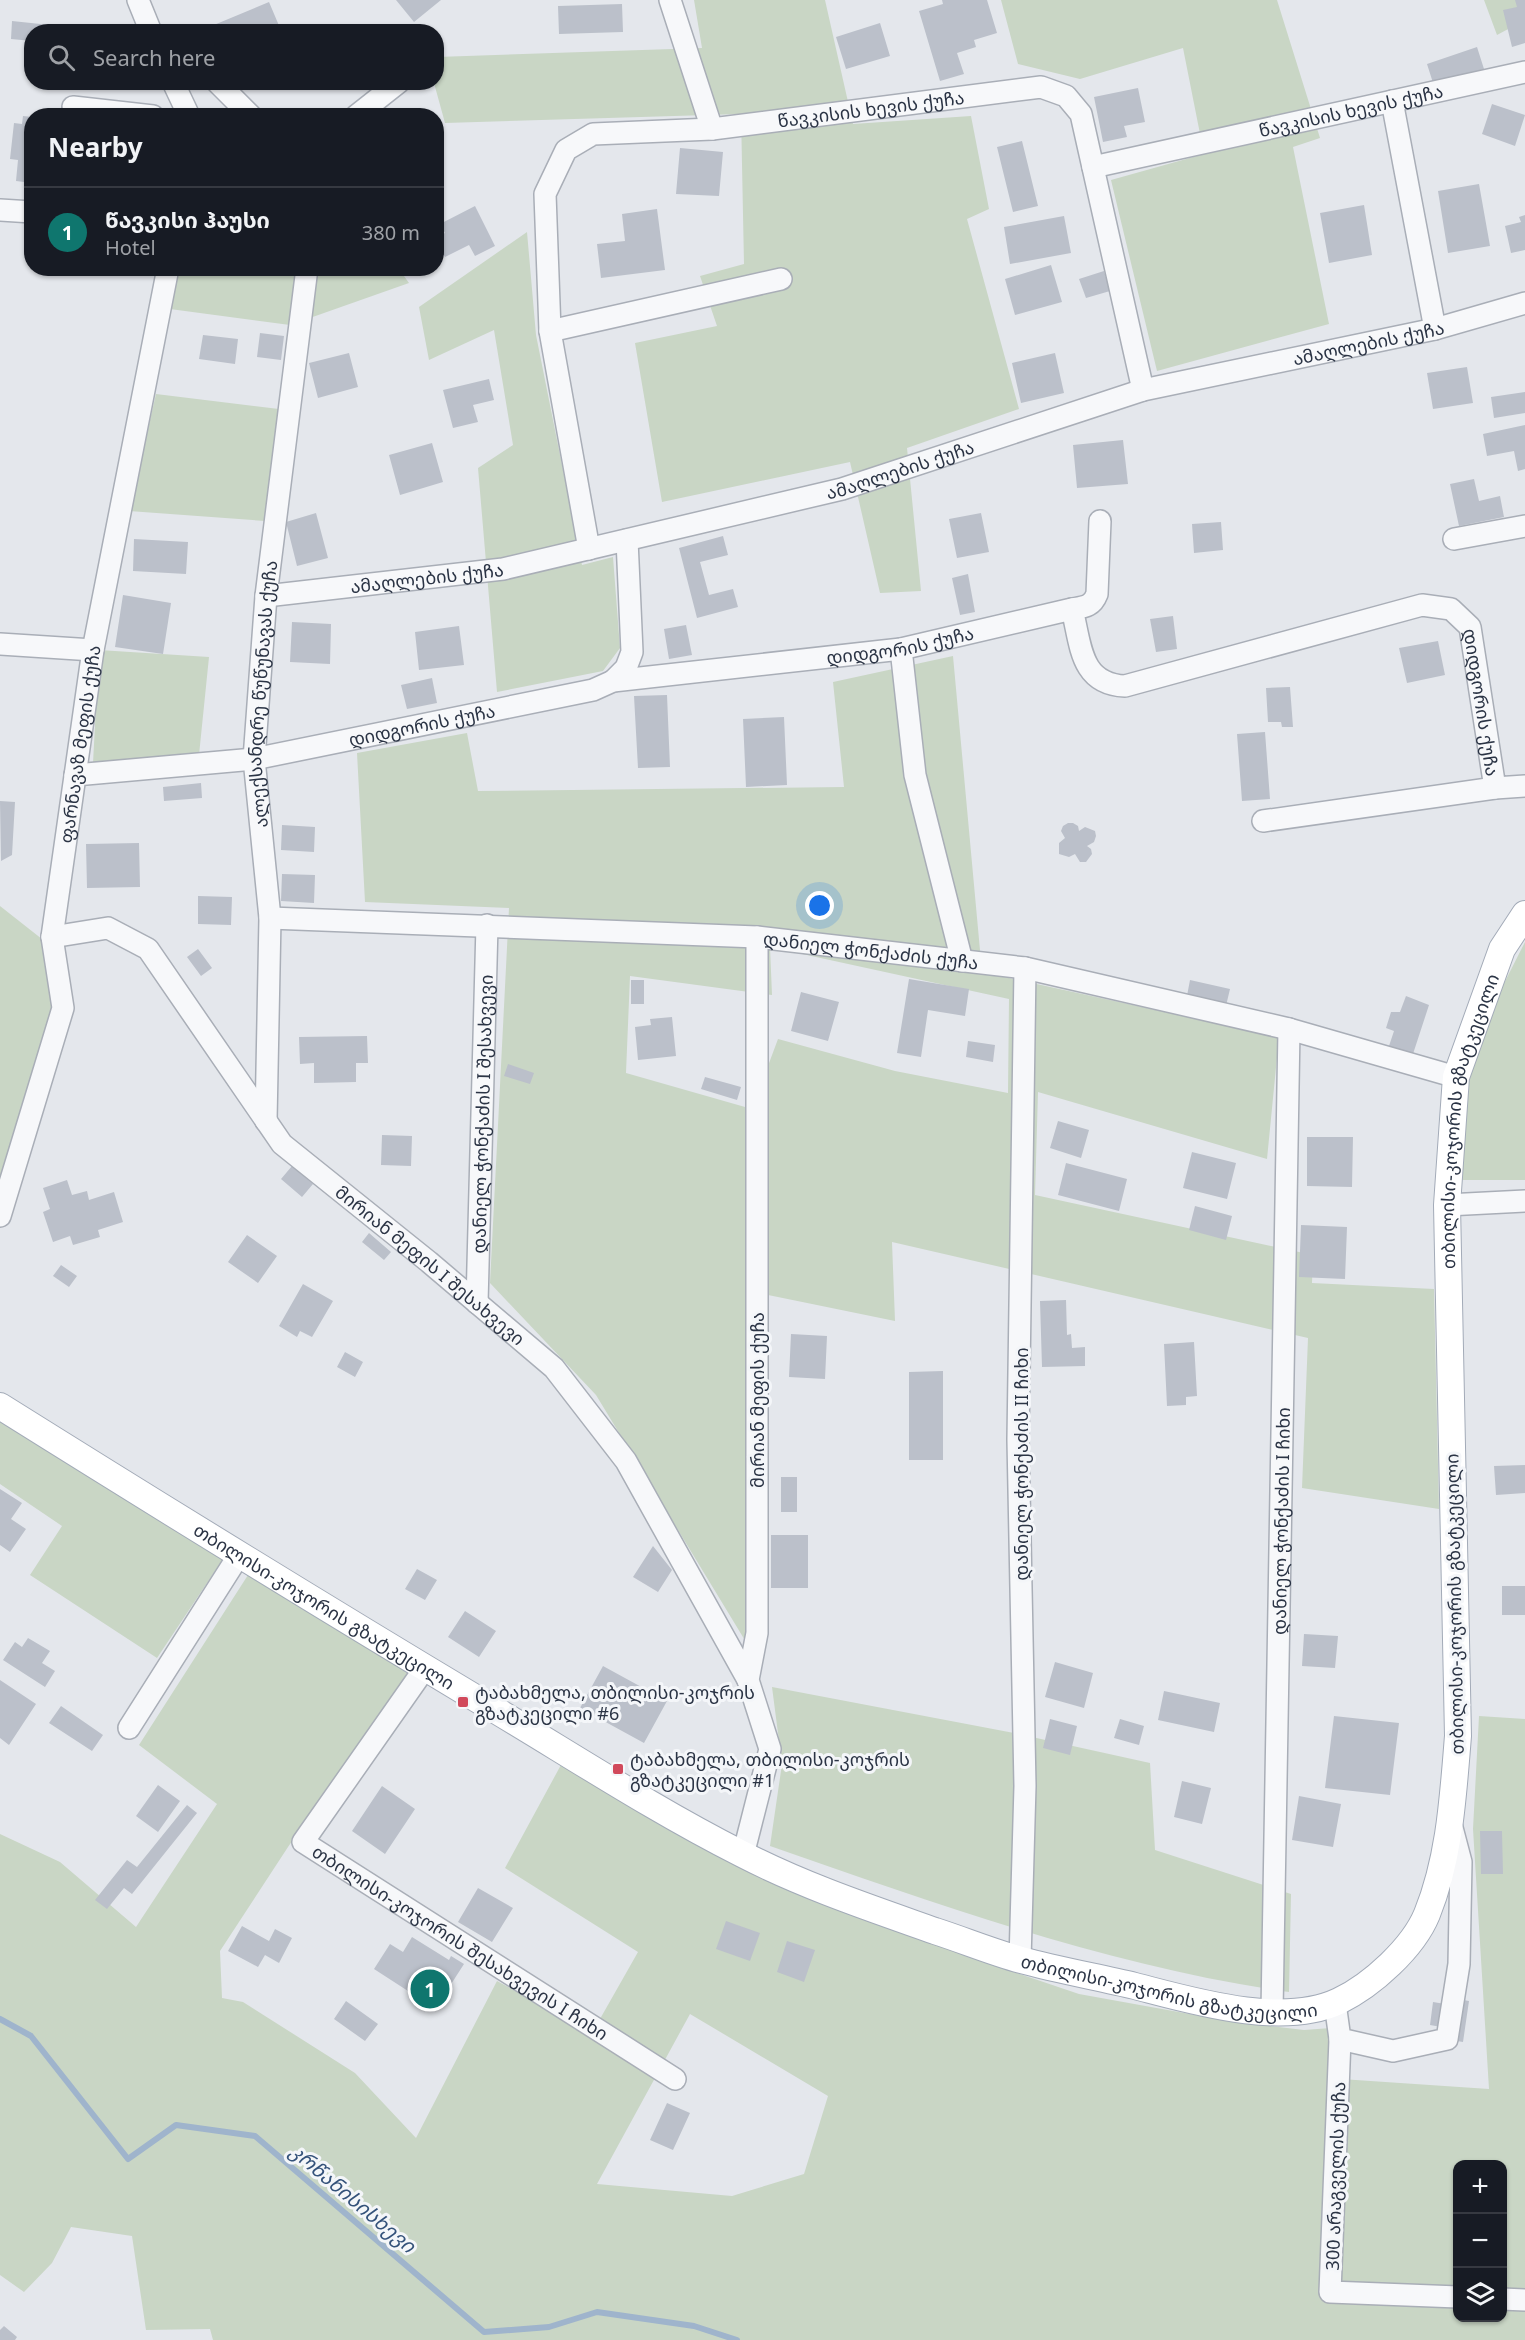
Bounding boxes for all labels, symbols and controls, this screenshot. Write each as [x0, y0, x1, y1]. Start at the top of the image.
search box [24, 24, 444, 90]
icon: search [45, 41, 78, 74]
text: Search here [93, 42, 215, 72]
street label: წავკისის ხევის ქუჩა [1257, 78, 1445, 142]
street label: წავკისის ხევის ქუჩა [776, 85, 966, 133]
text: Nearby [48, 129, 143, 165]
text: წავკისი ჰაუსი [105, 204, 270, 234]
text: 1 [62, 219, 73, 246]
text: 380 m [362, 219, 420, 246]
text: Hotel [105, 234, 156, 261]
street label: ამაღლების ქუჩა [1291, 315, 1447, 370]
street label: ამაღლების ქუჩა [824, 434, 977, 504]
street label: ამაღლების ქუჩა [349, 557, 505, 598]
street label: ალექსანდრე წუწუნავას ქუჩა [242, 559, 282, 829]
street label: დიდგორის ქუჩა [825, 620, 976, 669]
street label: დიდგორის ქუჩა [1458, 627, 1505, 778]
street label: ფარნავაზ მეფის ქუჩა [54, 643, 106, 845]
street label: დიდგორის ქუჩა [346, 698, 497, 751]
your location [805, 891, 834, 920]
street label: დანიელ ჭონქაძის ქუჩა [762, 926, 980, 975]
street label: თბილისი-კოჯორის გზატკეცილი [1435, 970, 1504, 1269]
street label: დანიელ ჭონქაძის I შესახვევი [466, 974, 498, 1254]
street label: მირიან მეფის I შესახვევი [331, 1180, 530, 1350]
street label: მირიან მეფის ქუჩა [745, 1312, 769, 1488]
street label: დანიელ ჭონქაძის II ჩიხი [1009, 1347, 1033, 1581]
street label: დანიელ ჭონქაძის I ჩიხი [1267, 1407, 1295, 1635]
street label: თბილისი-კოჯორის გზატკეცილი [1439, 1453, 1469, 1755]
street label: თბილისი-კოჯორის გზატკეცილი [189, 1517, 459, 1695]
place label: ტაბახმელა, თბილისი-კოჯრის გზატკეცილი #6 [475, 1680, 755, 1725]
marker: ტაბახმელა, თბილისი-კოჯრის გზატკეცილი #6 [456, 1695, 470, 1709]
place label: ტაბახმელა, თბილისი-კოჯრის გზატკეცილი #1 [630, 1747, 910, 1792]
marker: ტაბახმელა, თბილისი-კოჯრის გზატკეცილი #1 [611, 1762, 625, 1776]
street label: თბილისი-კოჯორის შესახვევის I ჩიხი [308, 1839, 613, 2045]
street label: თბილისი-კოჯორის გზატკეცილი [1019, 1949, 1319, 2025]
pin: 1 [410, 1966, 450, 2012]
street label: 300 არაგველის ქუჩა [1320, 2081, 1350, 2271]
water label: კრწანისისხევი [284, 2137, 423, 2260]
map controls [1453, 2160, 1507, 2322]
button: + [1453, 2160, 1507, 2214]
button: − [1453, 2214, 1507, 2268]
button: layers [1453, 2268, 1507, 2322]

